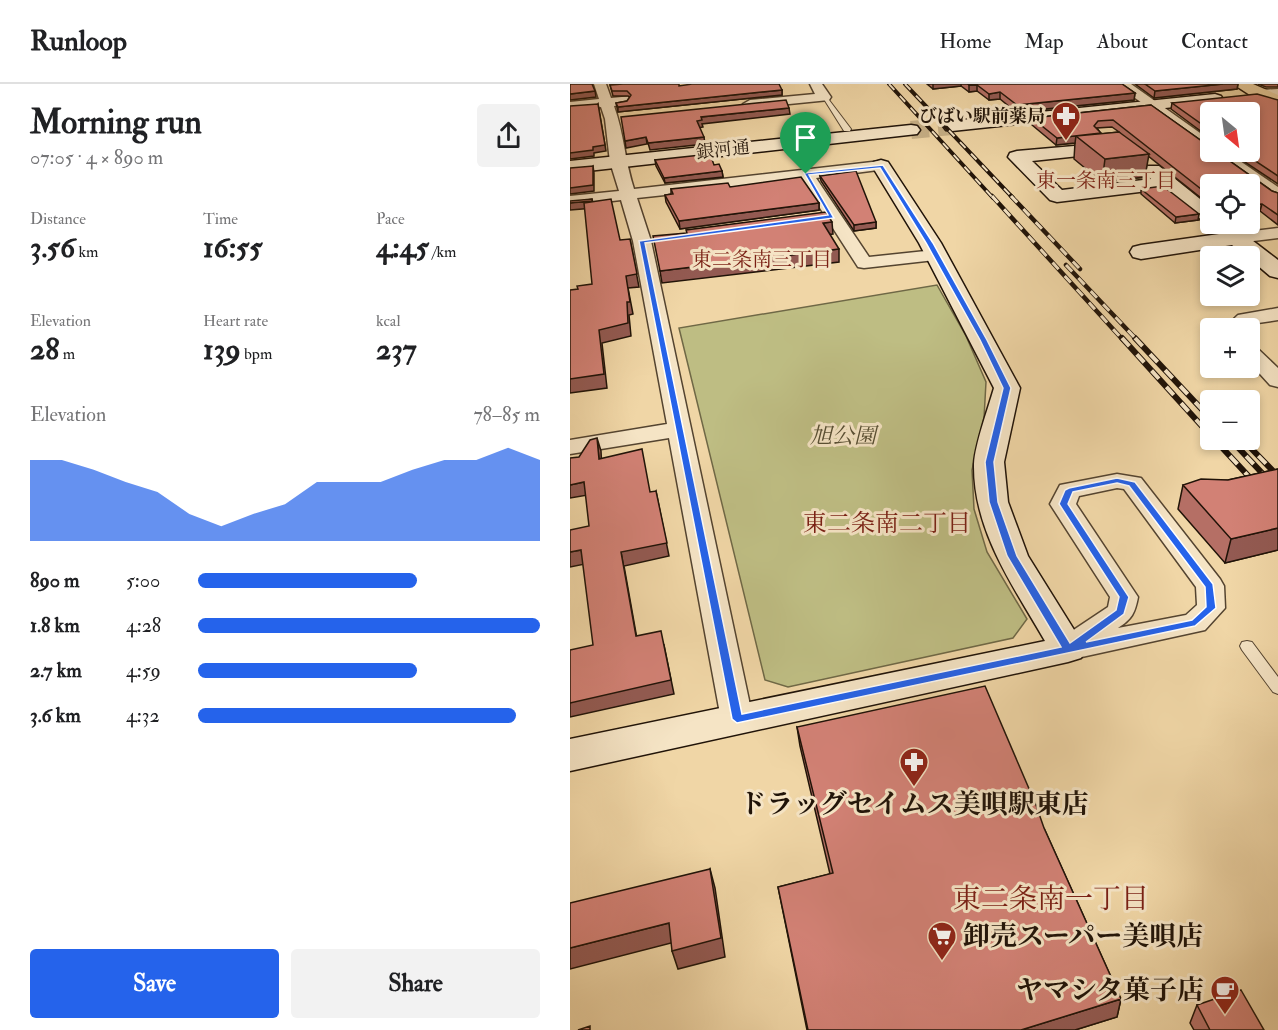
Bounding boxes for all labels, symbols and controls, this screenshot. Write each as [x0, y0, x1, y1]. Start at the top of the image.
text: Runloop [30, 24, 127, 59]
text: Home [939, 28, 991, 55]
text: Map [1024, 28, 1064, 55]
text: About [1097, 28, 1148, 55]
text: Contact [1181, 28, 1248, 55]
pharmacy icon: びばい駅前薬局 [1050, 100, 1082, 142]
text: Morning run [30, 102, 202, 143]
north arrow [1200, 102, 1260, 162]
map controls [1200, 102, 1260, 450]
button: share [477, 104, 540, 167]
place label: びばい駅前薬局 [919, 105, 1045, 128]
pin [780, 112, 831, 174]
icon: arrive [789, 121, 822, 154]
street label: 銀河通 [695, 136, 751, 164]
text: 07:05 · 4 × 890 m [30, 145, 163, 170]
district label: 東一条南三丁目 [1036, 168, 1176, 193]
button: locate [1200, 174, 1260, 234]
text: Distance [30, 209, 86, 229]
text: Time [203, 209, 238, 229]
text: Pace [376, 209, 405, 229]
text: 3.56 [30, 229, 75, 266]
text: 16:55 [203, 229, 263, 266]
text: 4:45 [376, 229, 429, 266]
text: km [75, 242, 98, 262]
text: /km [429, 242, 457, 262]
button: layers [1200, 246, 1260, 306]
district label: 東二条南三丁目 [692, 247, 832, 272]
text: Elevation [30, 311, 91, 331]
text: Heart rate [203, 311, 268, 331]
text: kcal [376, 311, 401, 331]
button: + [1200, 318, 1260, 378]
text: 28 [30, 331, 59, 368]
text: 139 [203, 331, 241, 368]
text: 237 [376, 331, 417, 368]
text: m [59, 344, 75, 364]
text: bpm [241, 344, 272, 364]
button: − [1200, 390, 1260, 450]
text: Elevation [30, 402, 106, 427]
text: 78–85 m [473, 402, 540, 427]
park label: 旭公園 [810, 422, 879, 450]
district label: 東二条南二丁目 [803, 508, 971, 539]
text: 890 m [30, 568, 80, 593]
text: 5:00 [126, 568, 160, 593]
text: 1.8 km [30, 613, 80, 638]
text: 4:28 [126, 613, 161, 638]
text: 2.7 km [30, 658, 82, 683]
text: 4:59 [126, 658, 161, 683]
text: 3.6 km [30, 703, 81, 728]
text: 4:32 [126, 703, 160, 728]
pharmacy icon: ドラッグセイムス美唄駅東店 [898, 746, 930, 788]
place label: ドラッグセイムス美唄駅東店 [739, 788, 1089, 821]
district label: 東二条南一丁目 [953, 882, 1149, 917]
supermarket icon: 卸売スーパー美唄店 [926, 920, 958, 962]
place label: 卸売スーパー美唄店 [963, 920, 1203, 953]
button: Save [30, 949, 279, 1018]
button: Share [291, 949, 540, 1018]
place label: ヤマシタ菓子店 [1016, 974, 1204, 1007]
cafe icon: ヤマシタ菓子店 [1209, 974, 1241, 1016]

